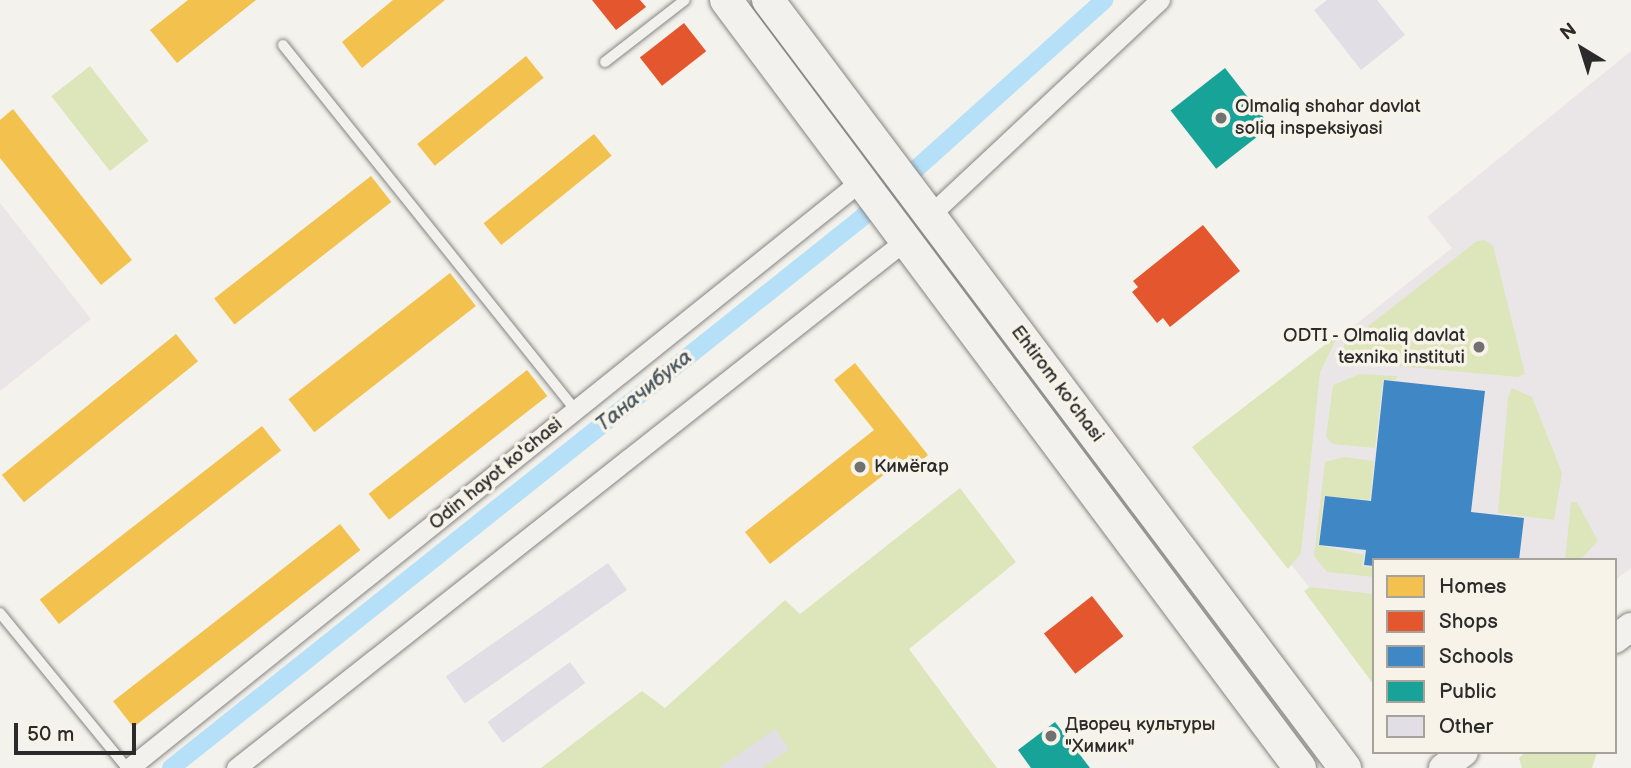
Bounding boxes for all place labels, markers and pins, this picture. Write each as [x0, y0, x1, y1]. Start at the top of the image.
place label: Olmaliq shahar davlat soliq inspeksiyasi [1235, 96, 1420, 140]
marker: Olmaliq shahar davlat soliq inspeksiyasi [1213, 110, 1229, 126]
place label: ODTI - Olmaliq davlat texnika instituti [1282, 325, 1465, 369]
marker: ODTI - Olmaliq davlat texnika instituti [1471, 339, 1487, 355]
place label: Кимёгар [874, 456, 949, 478]
marker: Кимёгар [852, 459, 868, 475]
place label: Дворец культуры "Химик" [1065, 714, 1215, 758]
marker: Дворец культуры "Химик" [1043, 728, 1059, 744]

